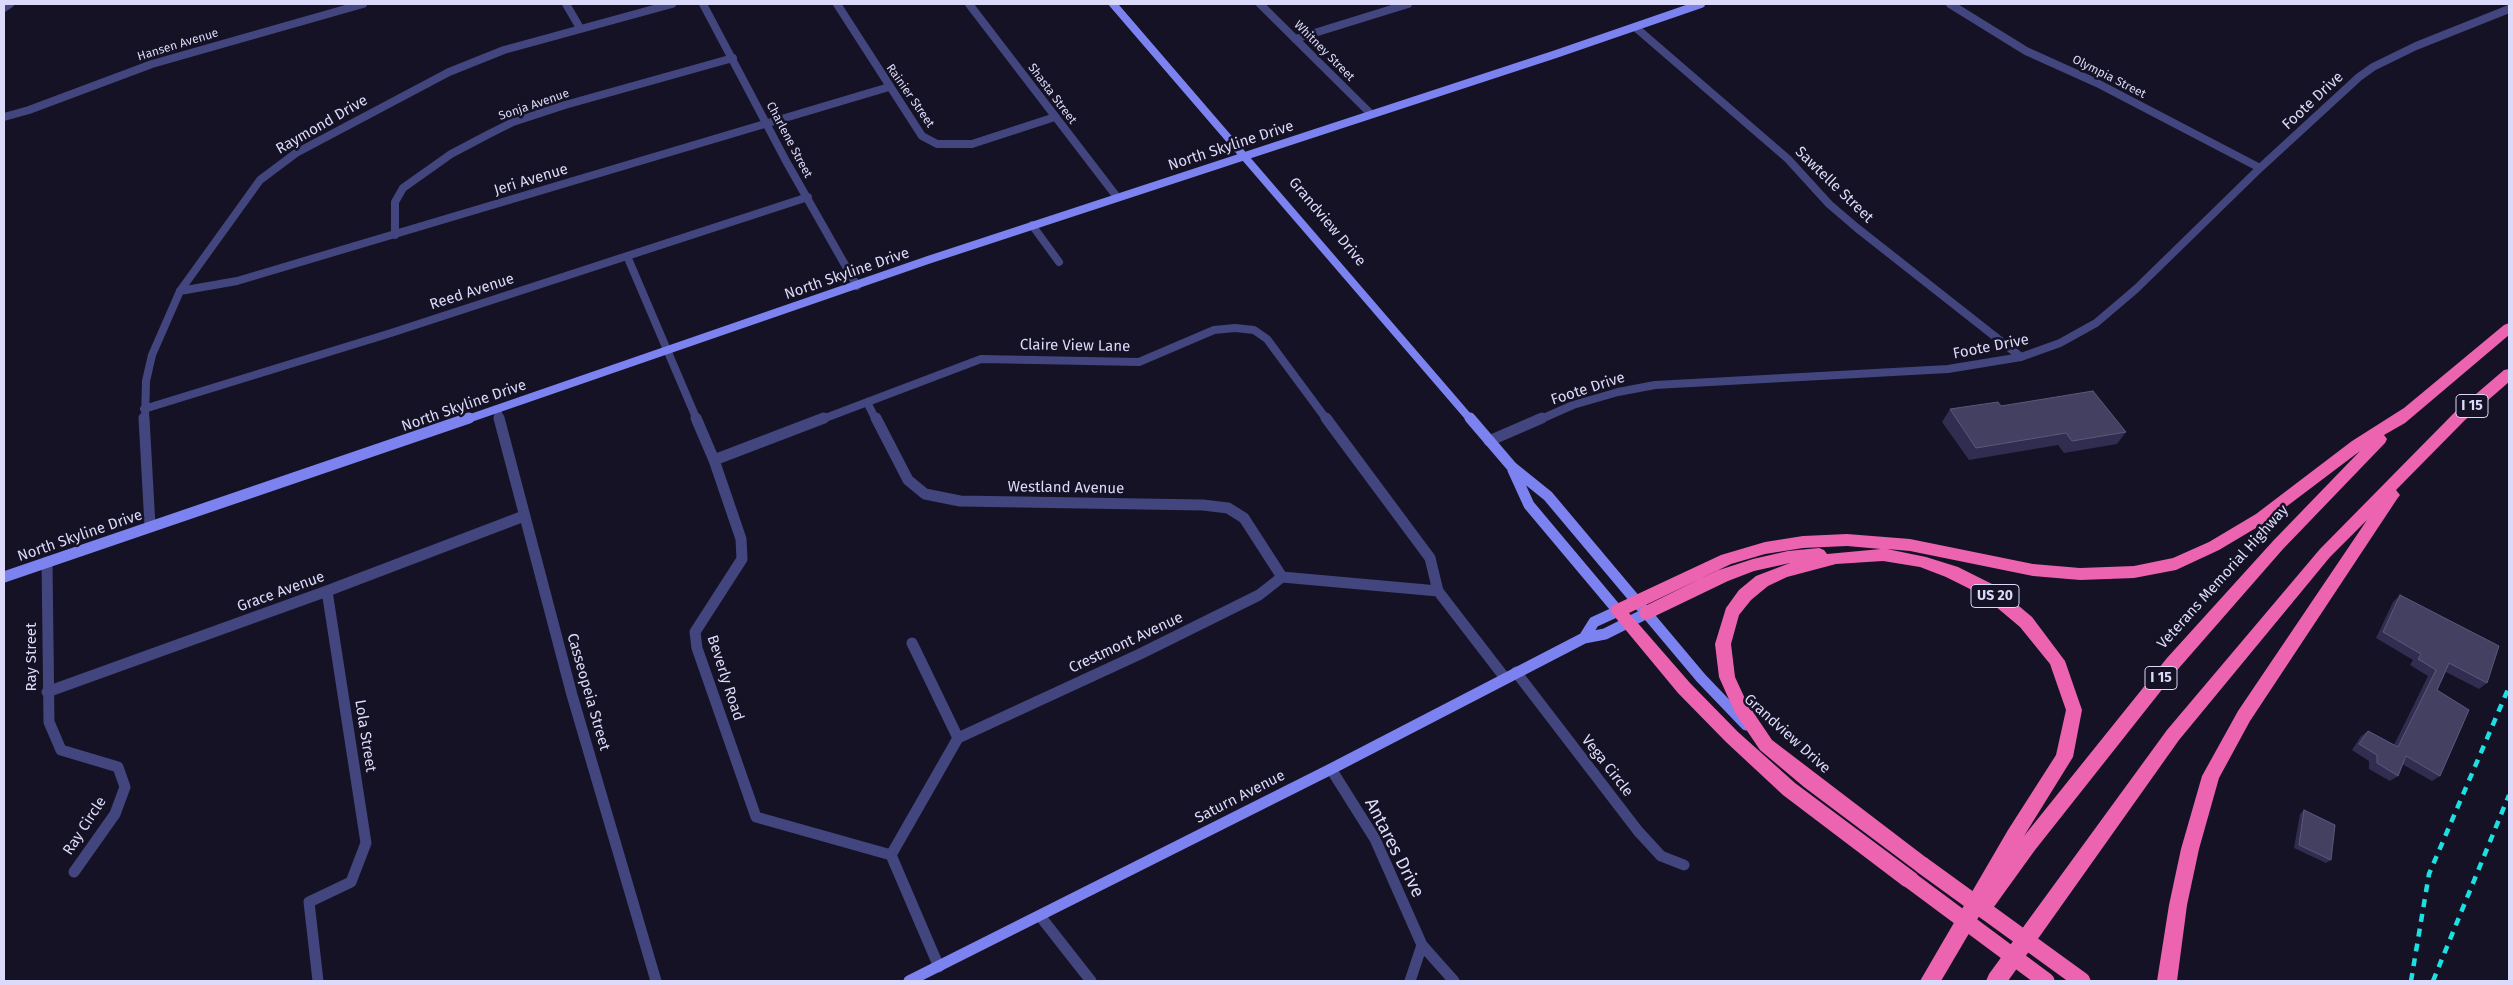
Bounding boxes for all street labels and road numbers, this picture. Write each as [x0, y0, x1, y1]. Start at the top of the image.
street label: Whitney Street [1291, 18, 1357, 84]
street label: Hansen Avenue [136, 26, 220, 64]
street label: Olympia Street [2070, 52, 2148, 102]
street label: Rainier Street [883, 61, 937, 131]
street label: Shasta Street [1025, 61, 1079, 127]
street label: Foote Drive [2279, 68, 2347, 134]
street label: Sonja Avenue [497, 86, 571, 124]
street label: Raymond Drive [273, 92, 371, 158]
street label: Charlene Street [763, 99, 815, 181]
street label: North Skyline Drive [1166, 117, 1296, 175]
street label: Sawtelle Street [1791, 143, 1877, 227]
street label: Jeri Avenue [492, 160, 570, 200]
street label: Grandview Drive [1285, 174, 1369, 270]
street label: North Skyline Drive [782, 244, 912, 304]
street label: Reed Avenue [427, 270, 517, 314]
street label: Foote Drive [1952, 331, 2030, 363]
street label: Claire View Lane [1020, 336, 1130, 356]
street label: Foote Drive [1549, 369, 1627, 409]
street label: North Skyline Drive [399, 376, 529, 436]
road number: I 15 [2456, 394, 2488, 418]
street label: Westland Avenue [1008, 478, 1124, 498]
street label: Veterans Memorial Highway [2154, 501, 2292, 653]
street label: North Skyline Drive [15, 506, 145, 566]
street label: Grace Avenue [235, 568, 327, 616]
road number: US 20 [1971, 584, 2019, 608]
street label: Crestmont Avenue [1066, 609, 1186, 677]
street label: Ray Street [23, 623, 41, 691]
street label: Casseopeia Street [563, 631, 613, 753]
street label: Beverly Road [703, 633, 747, 723]
road number: I 15 [2145, 666, 2177, 690]
street label: Grandview Drive [1740, 690, 1834, 778]
street label: Lola Street [350, 699, 380, 773]
street label: Vega Circle [1577, 732, 1637, 800]
street label: Saturn Avenue [1192, 767, 1288, 827]
street label: Ray Circle [60, 793, 110, 859]
street label: Antares Drive [1360, 795, 1428, 901]

